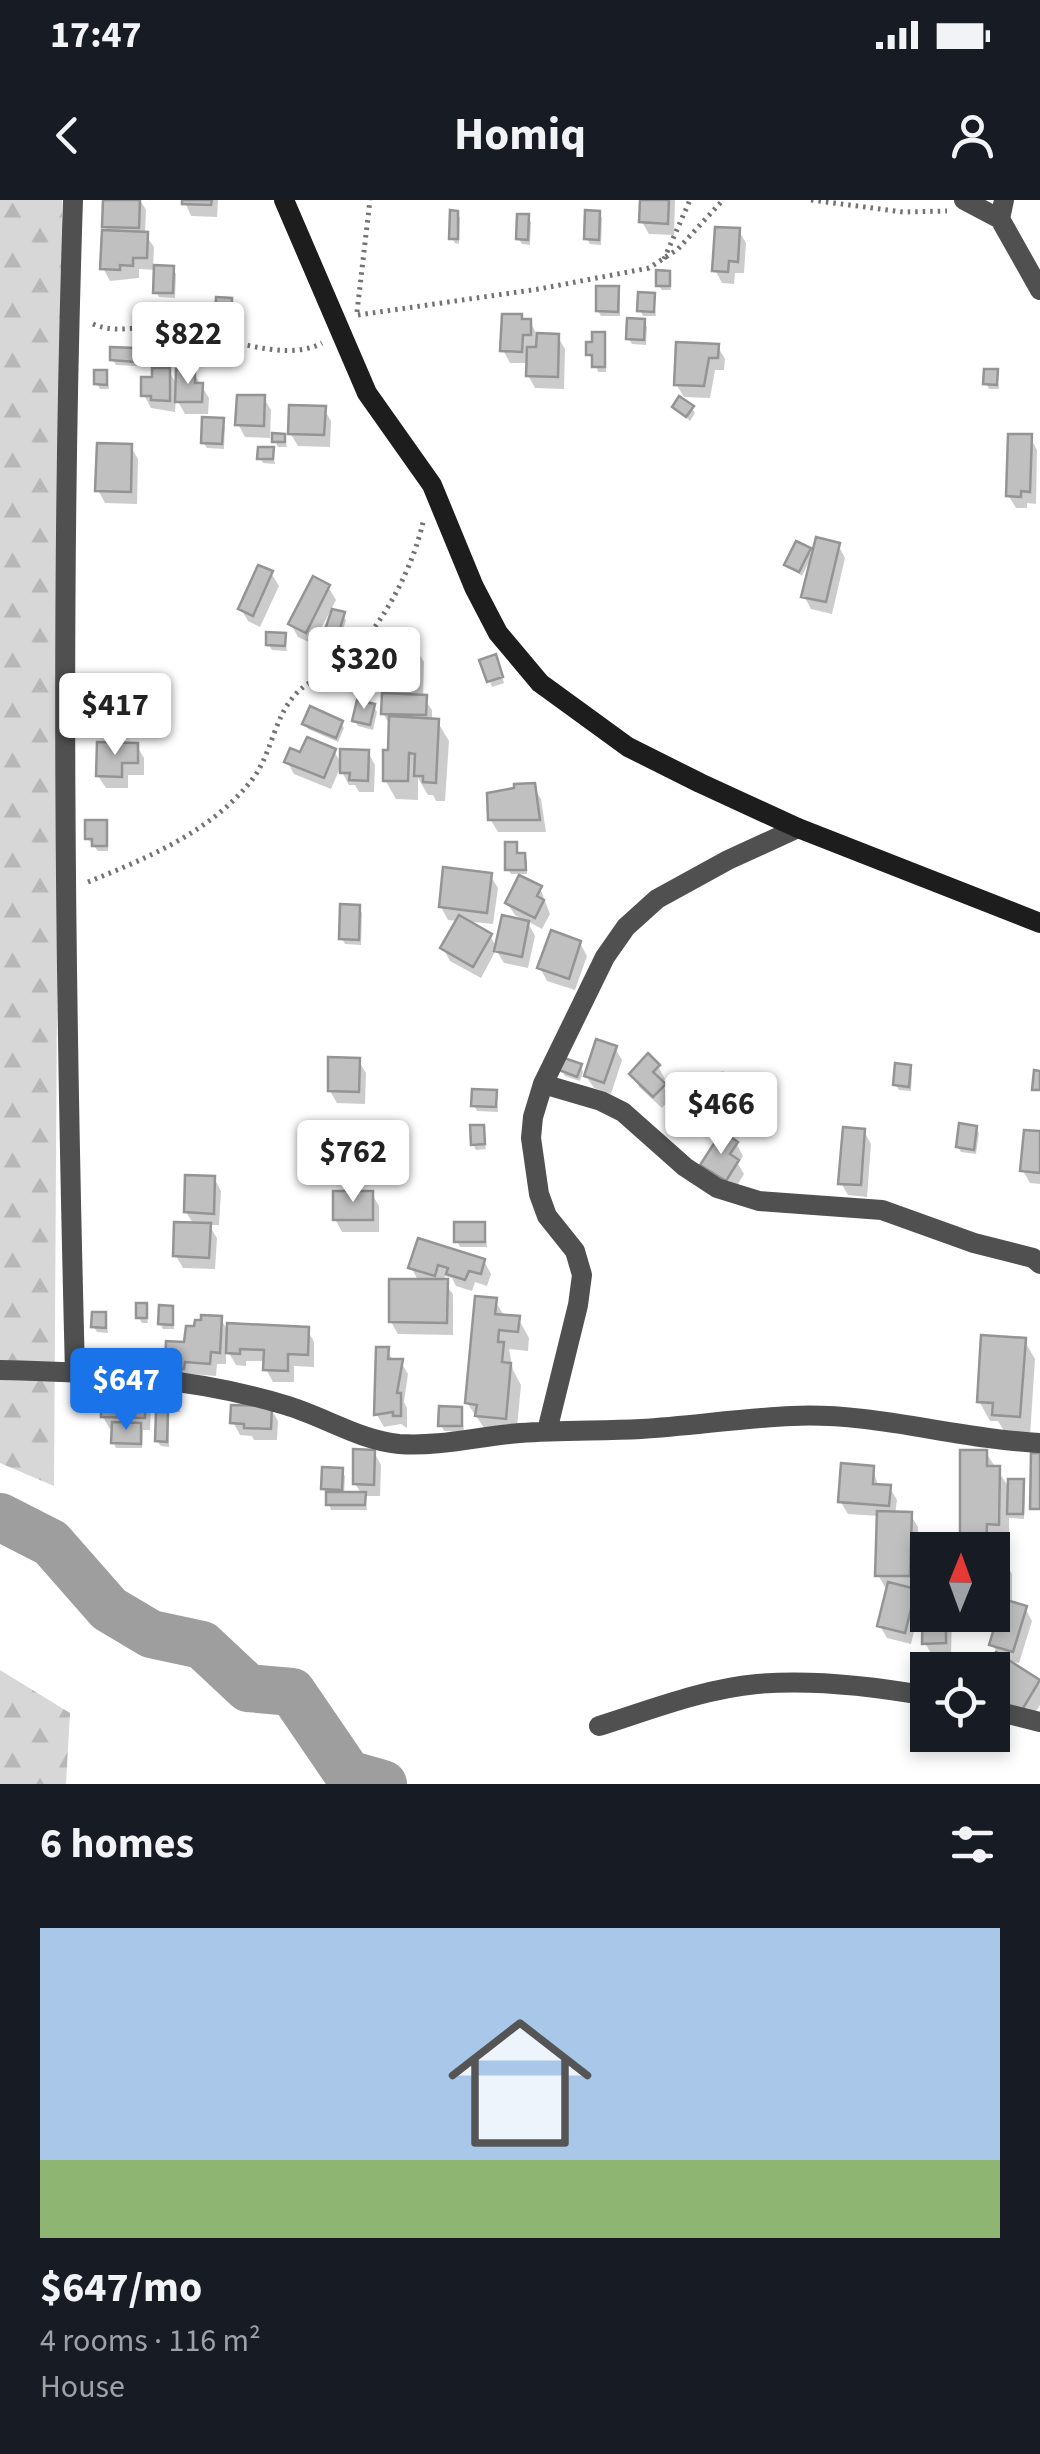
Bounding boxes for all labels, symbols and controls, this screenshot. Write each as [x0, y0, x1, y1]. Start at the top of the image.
text: 17:47 [50, 8, 142, 62]
text: Homiq [454, 103, 586, 167]
icon: back [40, 108, 95, 163]
icon: person [945, 108, 1000, 163]
pin: $822 [129, 302, 247, 387]
text: $822 [154, 311, 222, 357]
pin: $320 [305, 627, 423, 712]
text: $320 [330, 636, 398, 682]
pin: $417 [56, 673, 174, 758]
text: $417 [81, 682, 149, 728]
pin: $466 [662, 1072, 780, 1157]
text: $466 [687, 1081, 755, 1127]
pin: $762 [294, 1120, 412, 1205]
text: $762 [319, 1129, 387, 1175]
pin: $647 [67, 1348, 185, 1433]
text: $647 [92, 1357, 160, 1403]
north arrow [910, 1532, 1010, 1632]
map controls [910, 1532, 1010, 1752]
button: locate [910, 1652, 1010, 1752]
text: 6 homes [40, 1814, 194, 1874]
icon: filters [945, 1817, 1000, 1872]
icon: home [430, 1993, 610, 2173]
text: $647/mo [40, 2258, 202, 2318]
text: 4 rooms · 116 m² [40, 2318, 261, 2364]
text: House [40, 2364, 125, 2410]

